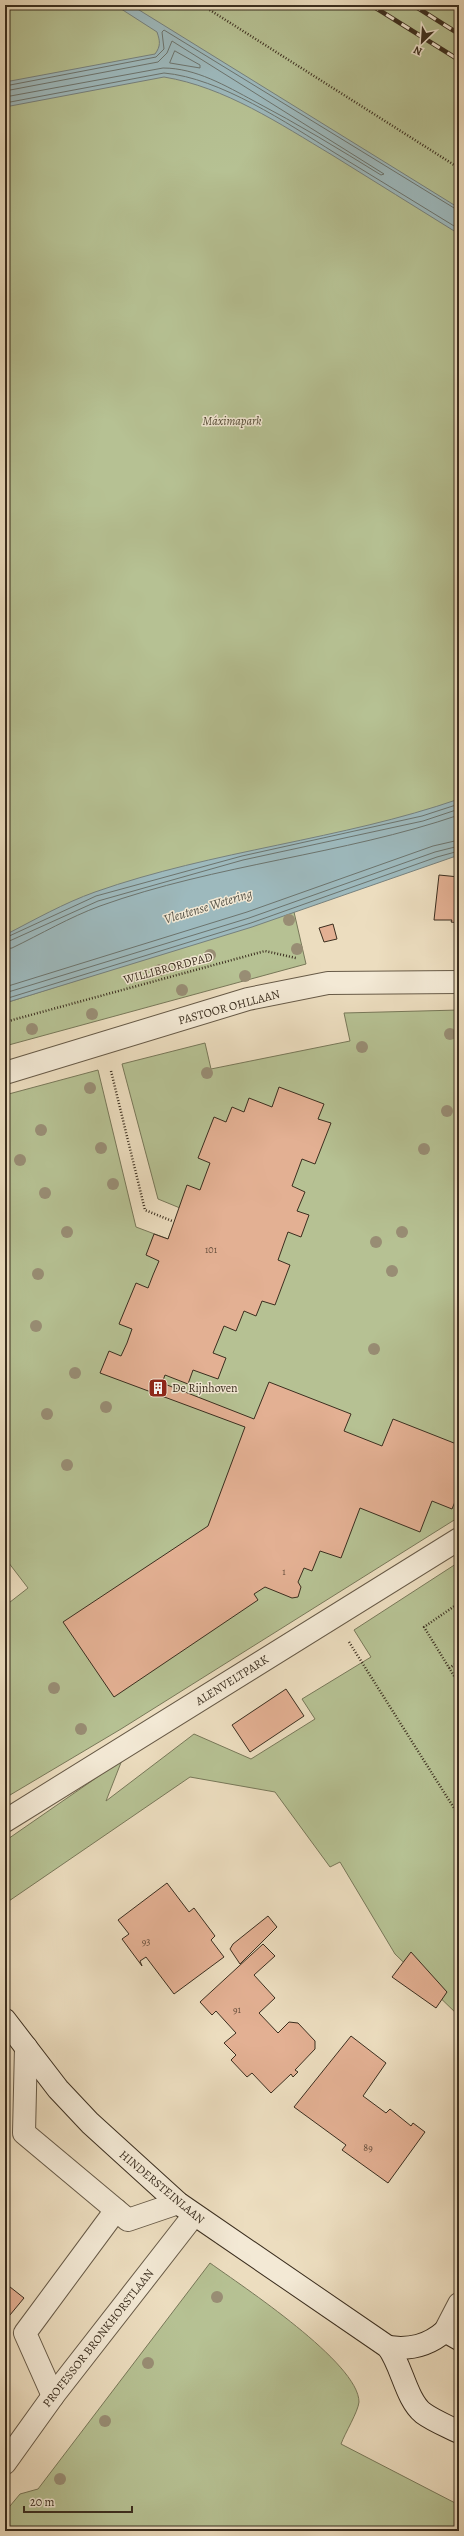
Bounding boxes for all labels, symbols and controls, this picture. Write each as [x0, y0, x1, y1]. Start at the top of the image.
north arrow [402, 22, 442, 62]
text: N [411, 42, 425, 59]
park label: Máximapark [203, 413, 262, 429]
water label: Vleutense Wetering [162, 884, 254, 927]
street label: WILLIBRORDPAD [121, 948, 214, 988]
street label: PASTOOR OHLLAAN [176, 986, 282, 1028]
house number: 101 [205, 1243, 218, 1256]
building icon: De Rijnhoven [147, 1377, 169, 1399]
place label: De Rijnhoven [172, 1380, 238, 1396]
house number: 1 [282, 1565, 286, 1578]
street label: ALENVELTPARK [192, 1651, 272, 1709]
house number: 93 [142, 1935, 150, 1948]
house number: 91 [233, 2003, 242, 2016]
house number: 89 [363, 2141, 373, 2154]
street label: HINDERSTEINLAAN [116, 2147, 208, 2228]
street label: PROFESSOR BRONKHORSTLAAN [39, 2265, 157, 2411]
scale bar [24, 2488, 132, 2514]
text: 20 m [30, 2494, 54, 2510]

